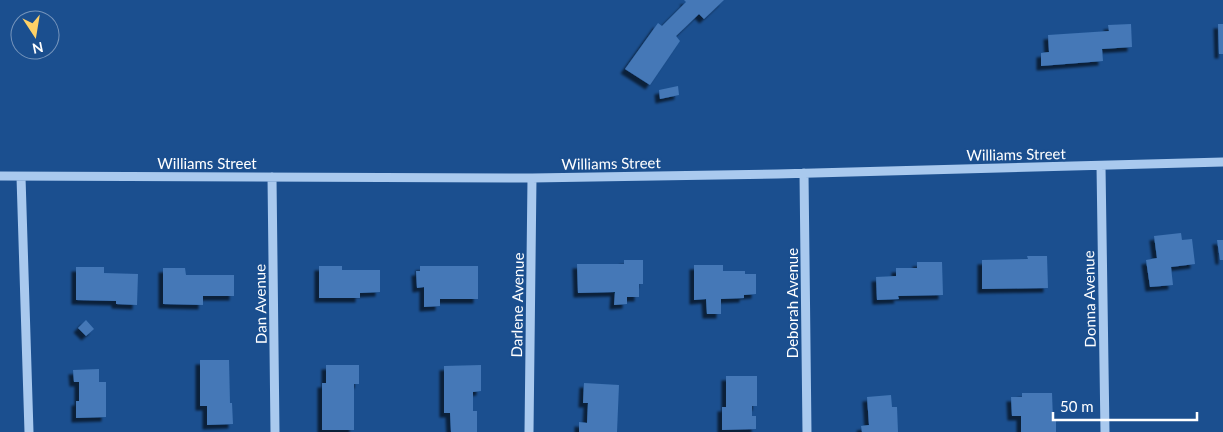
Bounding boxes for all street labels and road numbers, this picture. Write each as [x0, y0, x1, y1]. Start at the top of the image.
street label: Williams Street [966, 144, 1066, 164]
street label: Williams Street [561, 153, 661, 173]
street label: Williams Street [157, 154, 257, 172]
street label: Deborah Avenue [783, 248, 801, 358]
street label: Donna Avenue [1079, 250, 1099, 348]
street label: Darlene Avenue [507, 252, 527, 358]
street label: Dan Avenue [250, 264, 270, 344]

